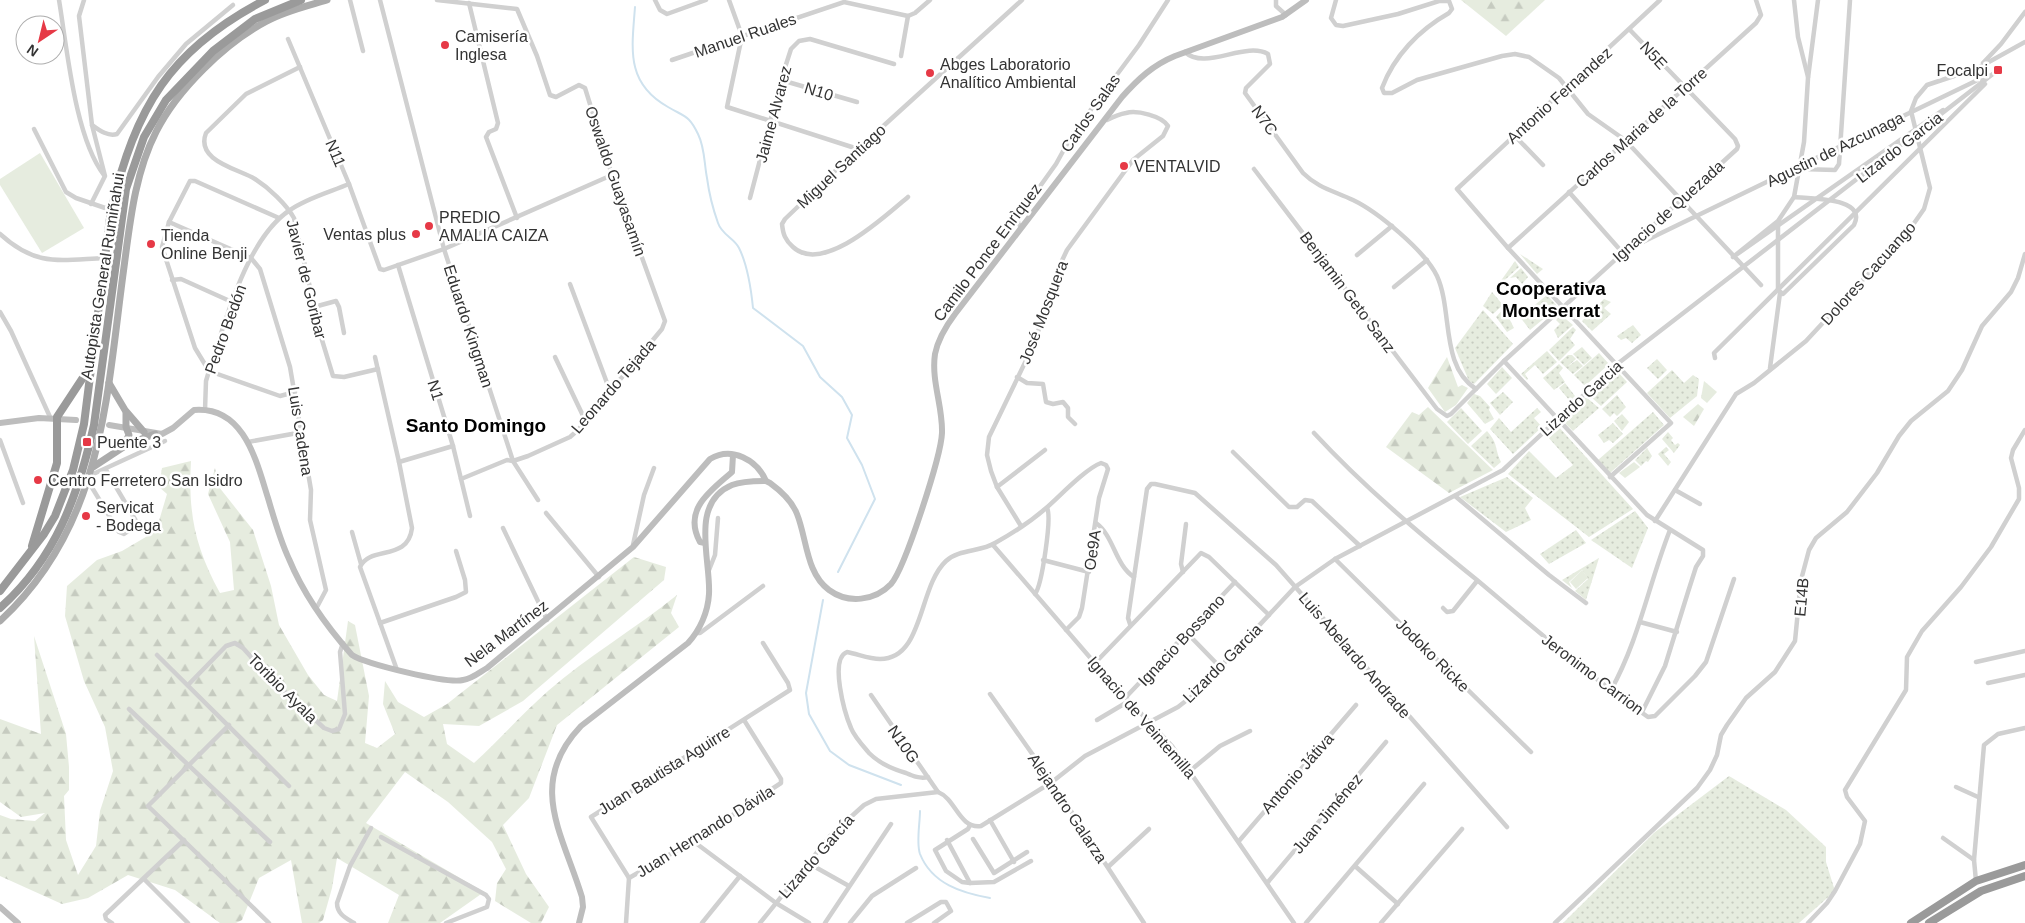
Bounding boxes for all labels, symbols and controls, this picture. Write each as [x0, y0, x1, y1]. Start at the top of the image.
street label: Manuel Ruales [692, 10, 798, 61]
north arrow [15, 15, 65, 65]
place label: Camisería Inglesa [455, 28, 528, 63]
street label: N5E [1637, 38, 1670, 73]
marker: Camisería Inglesa [439, 39, 451, 51]
text: N [24, 41, 41, 60]
street label: Antonio Fernandez [1503, 44, 1615, 147]
place label: Abges Laboratorio Analítico Ambiental [940, 56, 1076, 91]
place label: Focalpi [1936, 62, 1988, 79]
street label: Jaime Alvarez [752, 64, 795, 164]
street label: Carlos Maria de la Torre [1572, 64, 1710, 191]
marker: Focalpi [1992, 64, 2004, 76]
marker: Abges Laboratorio Analítico Ambiental [924, 67, 936, 79]
street label: Carlos Salas [1057, 71, 1123, 155]
street label: N10 [802, 79, 835, 104]
street label: N7C [1248, 102, 1281, 138]
street label: Oswaldo Guayasamín [582, 104, 649, 258]
street label: Agustin de Azcunaga [1764, 109, 1907, 190]
street label: Lizardo Garcia [1853, 109, 1946, 186]
street label: Miguel Santiago [794, 121, 889, 212]
street label: N11 [322, 137, 349, 170]
street label: Ignacio de Quezada [1609, 157, 1727, 266]
place label: VENTALVID [1134, 158, 1221, 175]
marker: VENTALVID [1118, 160, 1130, 172]
street label: Autopista General Rumiñahui [78, 172, 127, 381]
street label: Camilo Ponce Enrìquez [930, 180, 1045, 325]
place label: PREDIO AMALIA CAIZA [439, 209, 549, 244]
street label: Javier de Goribar [283, 218, 330, 341]
street label: Dolores Cacuango [1818, 218, 1919, 328]
marker: PREDIO AMALIA CAIZA [423, 220, 435, 232]
place label: Ventas plus [323, 226, 406, 243]
place label: Tienda Online Benji [161, 227, 247, 262]
marker: Ventas plus [410, 228, 422, 240]
street label: Benjamin Geto Sanz [1297, 229, 1399, 356]
marker: Tienda Online Benji [145, 238, 157, 250]
street label: José Mosquera [1016, 258, 1071, 366]
street label: Eduardo Kingman [441, 263, 496, 390]
district label: Cooperativa Montserrat [1496, 278, 1606, 321]
street label: Pedro Bedón [202, 282, 249, 376]
street label: Leonardo Tejada [568, 336, 659, 437]
street label: Lizardo Garcia [1537, 357, 1626, 439]
street label: N1 [424, 378, 447, 403]
street label: Luis Cadena [285, 385, 316, 477]
district label: Santo Domingo [406, 415, 546, 436]
place label: Puente 3 [97, 434, 161, 451]
marker: Puente 3 [81, 436, 93, 448]
place label: Centro Ferretero San Isidro [48, 472, 243, 489]
marker: Centro Ferretero San Isidro [32, 474, 44, 486]
place label: Servicat - Bodega [96, 499, 161, 534]
marker: Servicat - Bodega [80, 510, 92, 522]
street label: Oe9A [1081, 528, 1104, 572]
street label: E14B [1791, 577, 1812, 617]
street label: Luis Abelardo Andrade [1295, 589, 1414, 722]
street label: Ignacio Bossano [1135, 591, 1228, 689]
street label: Nela Martínez [461, 597, 551, 670]
street label: Jodoko Ricke [1393, 615, 1473, 695]
street label: Lizardo Garcia [1180, 620, 1265, 706]
street label: Jeronimo Carrion [1539, 631, 1647, 718]
street label: Toribio Ayala [245, 650, 321, 726]
street label: Ignacio de Veintemilla [1084, 653, 1199, 782]
street label: N10G [885, 722, 923, 766]
street label: Juan Bautista Aguirre [595, 723, 733, 818]
street label: Antonio Játiva [1258, 730, 1337, 817]
street label: Alejandro Galarza [1025, 750, 1110, 866]
street label: Juan Jiménez [1289, 770, 1366, 857]
street label: Juan Hernando Dávila [634, 782, 777, 881]
street label: Lizardo García [776, 811, 857, 902]

